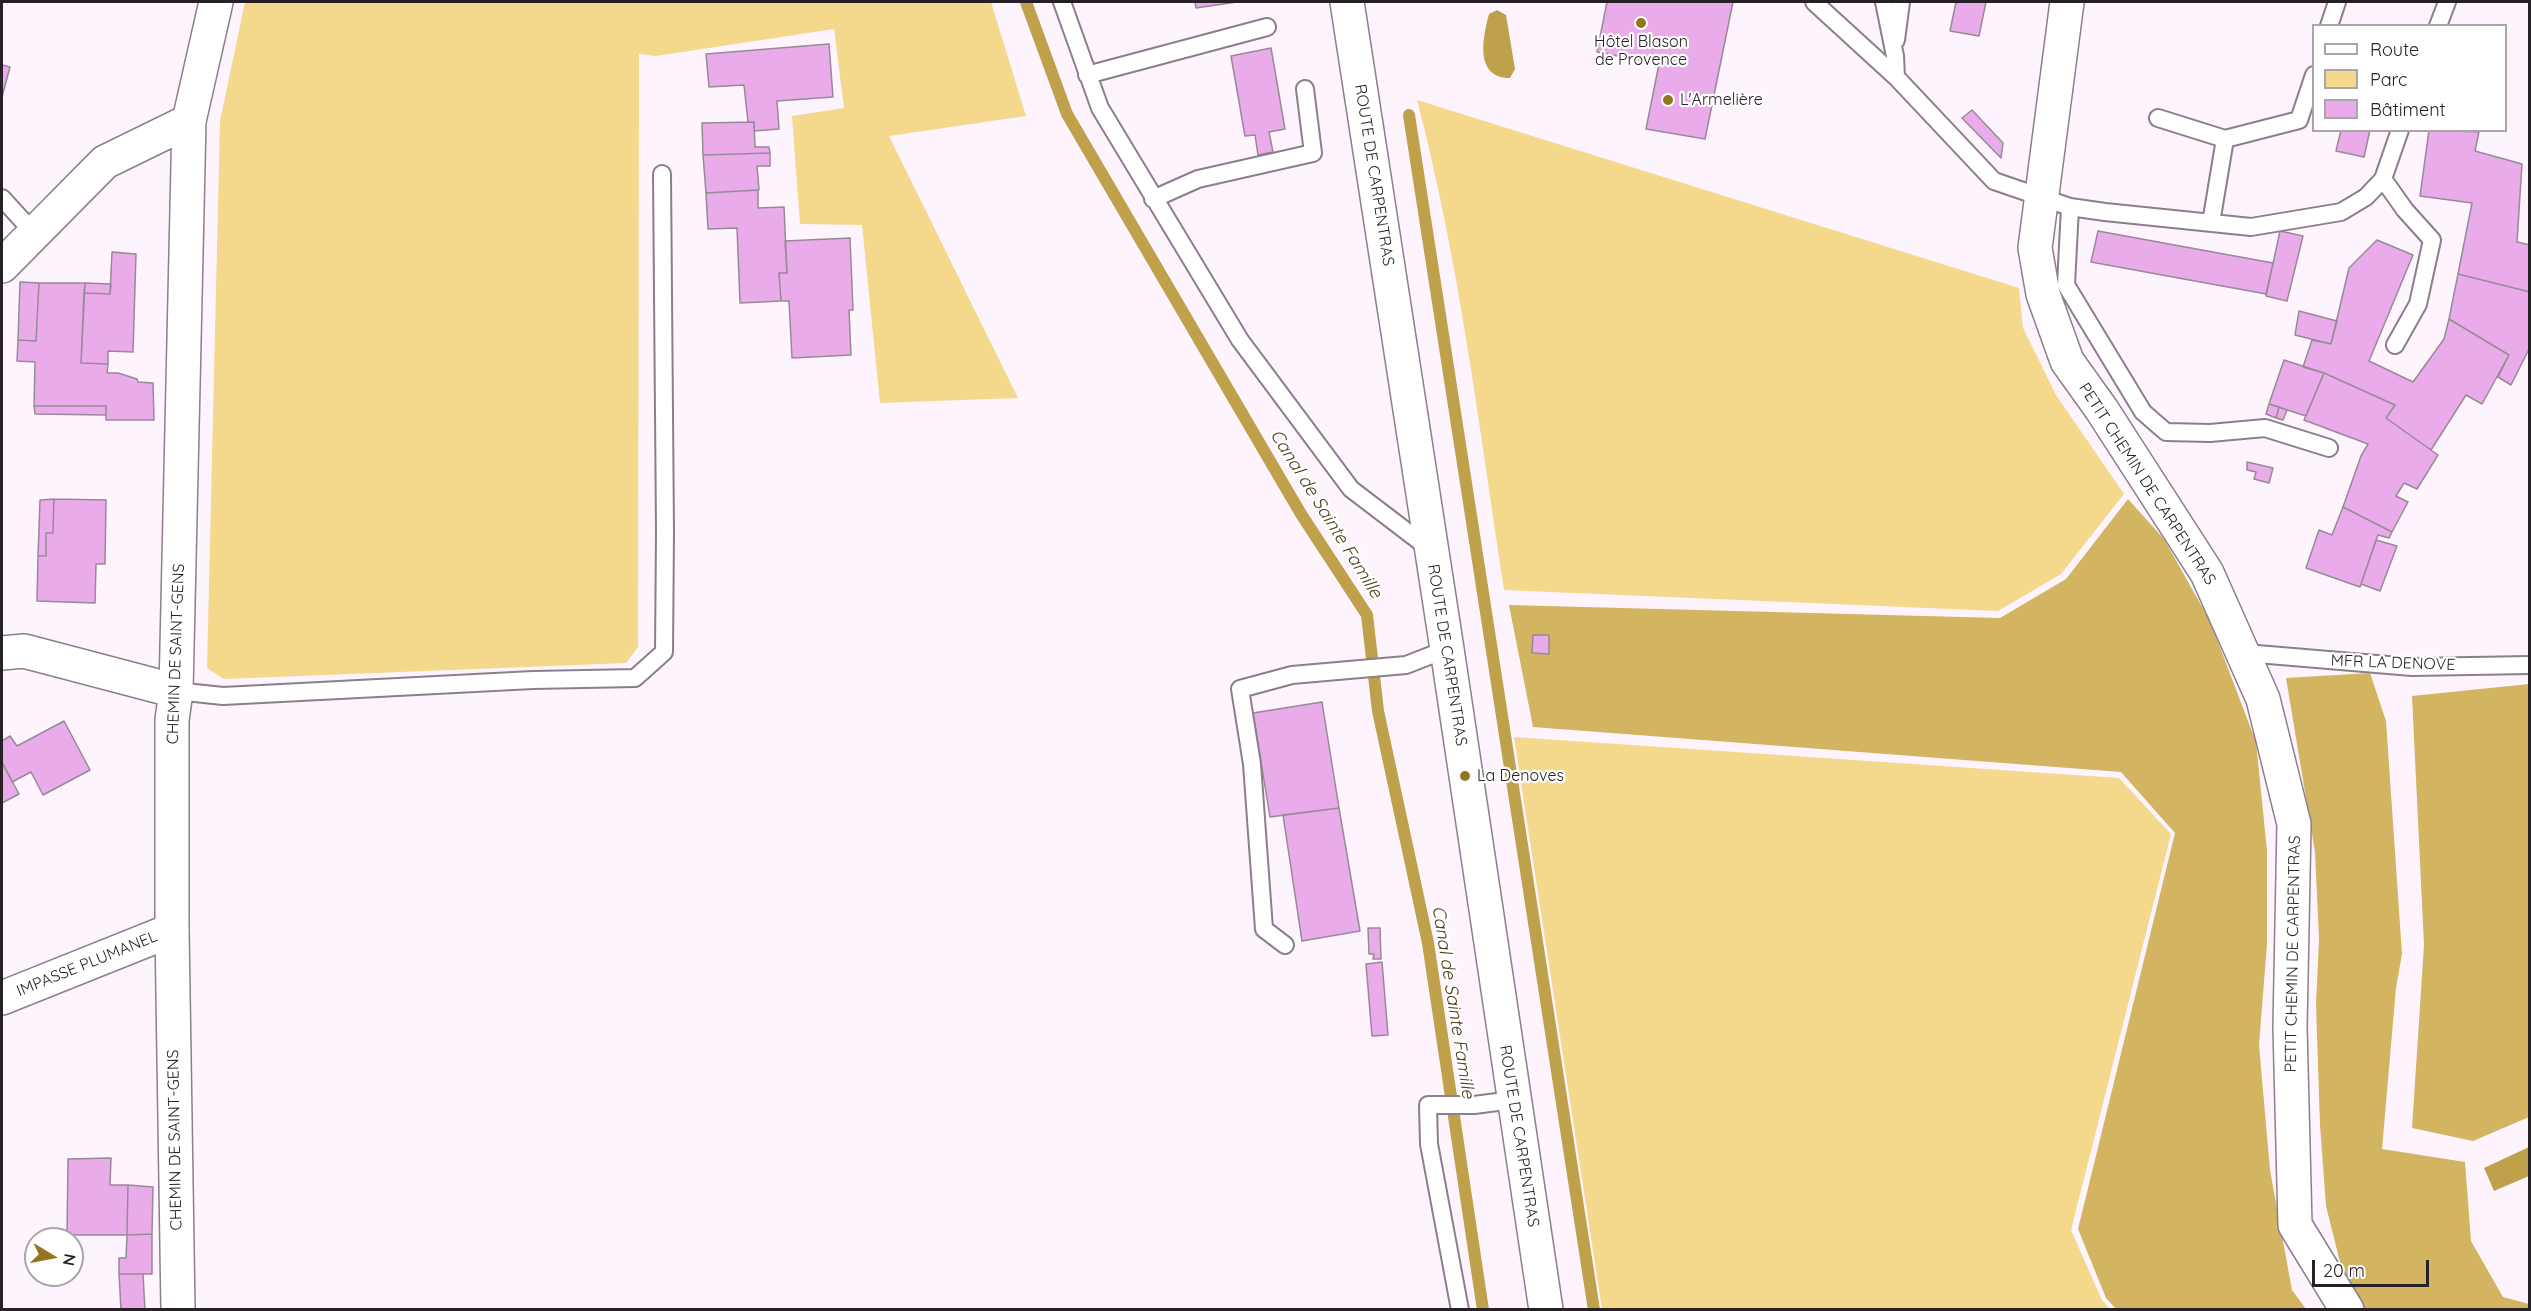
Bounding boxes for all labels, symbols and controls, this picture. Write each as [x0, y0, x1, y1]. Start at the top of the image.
marker: Hôtel Blason de Provence [1634, 16, 1648, 30]
legend [2312, 24, 2507, 132]
place label: Hôtel Blason de Provence [1594, 32, 1688, 70]
text: Route [2370, 38, 2419, 61]
text: Parc [2370, 68, 2407, 91]
street label: ROUTE DE CARPENTRAS [1350, 83, 1398, 267]
place label: L'Armelière [1680, 90, 1763, 110]
marker: L'Armelière [1661, 93, 1675, 107]
text: Bâtiment [2370, 98, 2446, 121]
street label: PETIT CHEMIN DE CARPENTRAS [2074, 379, 2220, 589]
water label: Canal de Sainte Famille [1265, 426, 1387, 602]
street label: CHEMIN DE SAINT-GENS [163, 563, 189, 745]
street label: ROUTE DE CARPENTRAS [1423, 563, 1471, 747]
street label: MFR LA DENOVE [2330, 651, 2456, 675]
place label: La Denoves [1477, 766, 1564, 786]
marker: La Denoves [1458, 769, 1472, 783]
street label: PETIT CHEMIN DE CARPENTRAS [2281, 835, 2305, 1073]
water label: Canal de Sainte Famille [1427, 904, 1479, 1100]
street label: IMPASSE PLUMANEL [14, 927, 160, 1001]
street label: ROUTE DE CARPENTRAS [1495, 1044, 1543, 1228]
street label: CHEMIN DE SAINT-GENS [164, 1049, 186, 1231]
north arrow [24, 1227, 84, 1287]
scale bar [2315, 1248, 2432, 1286]
text: N [59, 1252, 81, 1267]
text: 20 m [2323, 1259, 2365, 1282]

